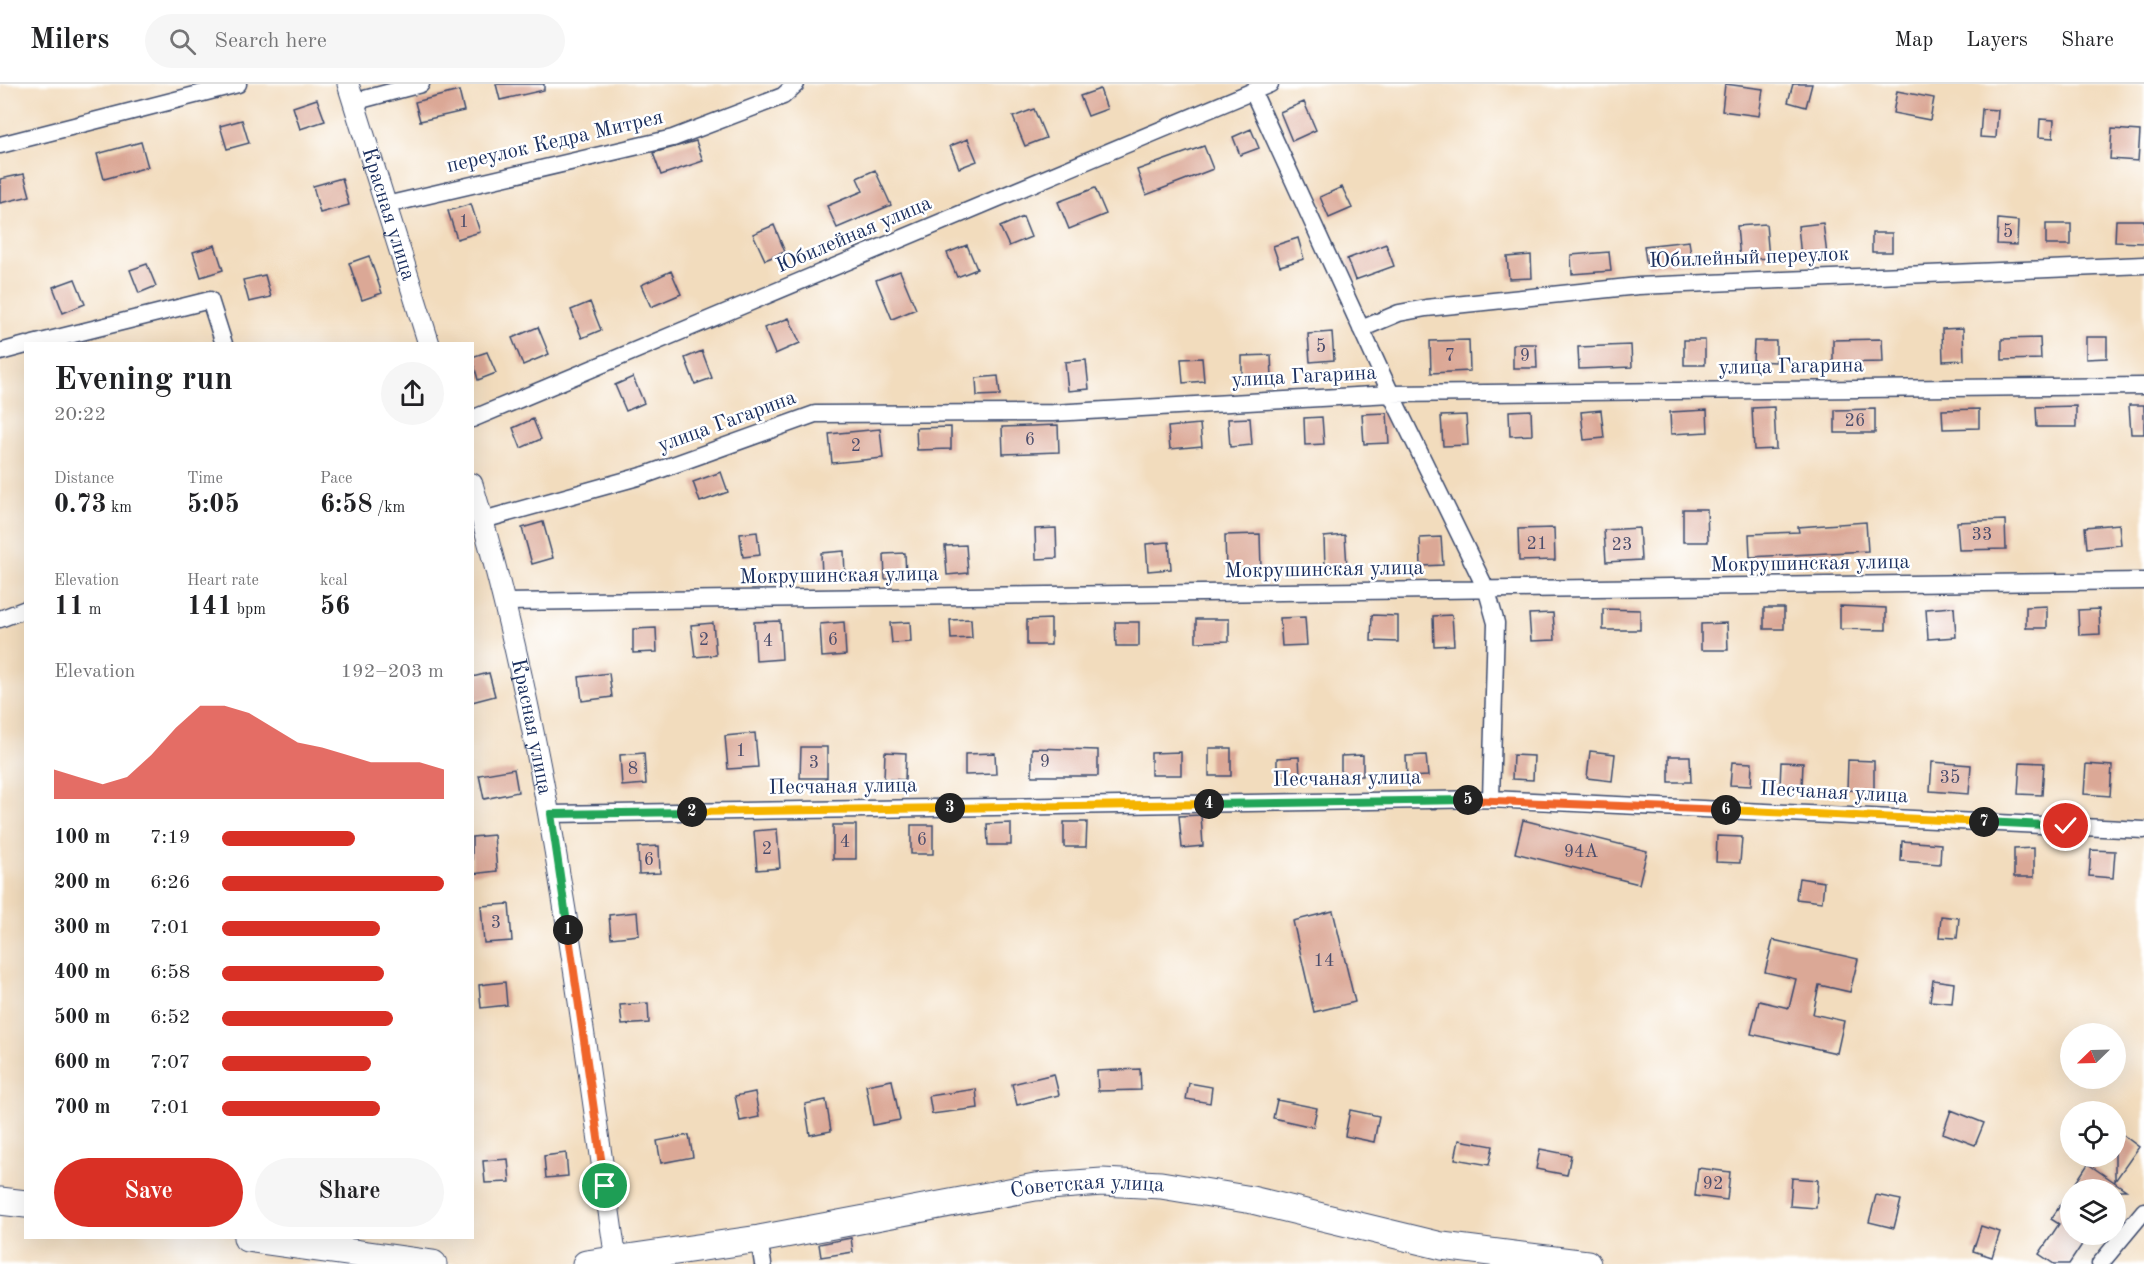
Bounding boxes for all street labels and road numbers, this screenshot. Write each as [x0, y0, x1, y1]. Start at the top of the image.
street label: переулок Кедра Митрея [445, 107, 665, 177]
street label: Красная улица [358, 145, 419, 283]
street label: Юбилейная улица [773, 193, 935, 277]
street label: Юбилейный переулок [1649, 244, 1850, 272]
street label: улица Гагарина [1718, 355, 1864, 379]
street label: улица Гагарина [1231, 363, 1377, 391]
street label: улица Гагарина [655, 387, 799, 457]
street label: Мокрушинская улица [1710, 552, 1910, 576]
street label: Мокрушинская улица [1224, 558, 1424, 582]
street label: Мокрушинская улица [739, 564, 939, 588]
street label: Красная улица [507, 657, 555, 796]
street label: Песчаная улица [1273, 767, 1421, 791]
street label: Песчаная улица [769, 775, 917, 799]
street label: Песчаная улица [1759, 779, 1909, 807]
street label: Советская улица [1008, 1171, 1165, 1202]

